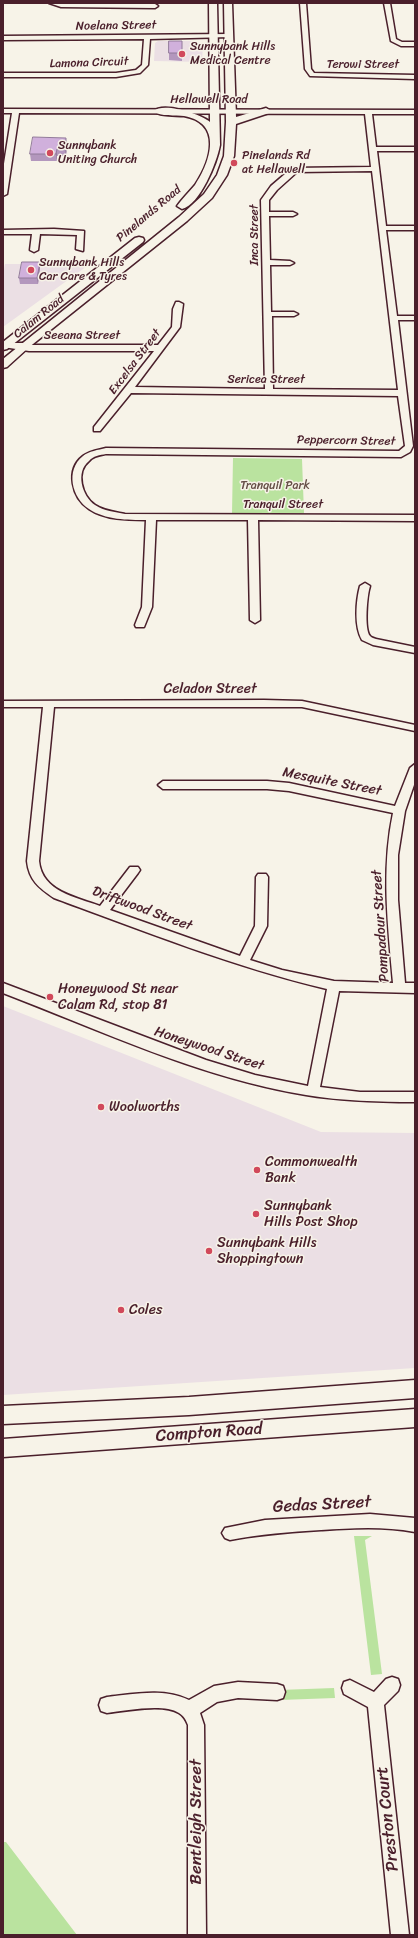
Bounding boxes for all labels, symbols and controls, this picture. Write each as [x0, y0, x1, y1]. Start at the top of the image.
street label: Noelana Street [76, 18, 156, 34]
place label: Sunnybank Hills Medical Centre [190, 40, 275, 68]
marker: Sunnybank Hills Medical Centre [177, 49, 187, 59]
street label: Lamona Circuit [49, 54, 129, 72]
street label: Terowi Street [327, 58, 399, 72]
street label: Hellawell Road [170, 93, 248, 107]
place label: Sunnybank Uniting Church [58, 139, 137, 167]
marker: Sunnybank Uniting Church [45, 148, 55, 158]
place label: Pinelands Rd at Hellawell [242, 149, 310, 177]
marker: Pinelands Rd at Hellawell [229, 158, 239, 168]
street label: Pinelands Road [114, 183, 184, 245]
street label: Inca Street [248, 204, 262, 266]
place label: Sunnybank Hills Car Care & Tyres [39, 256, 127, 284]
marker: Sunnybank Hills Car Care & Tyres [26, 265, 36, 275]
street label: Calam Road [11, 292, 67, 342]
street label: Excelsa Street [106, 327, 164, 397]
street label: Seeana Street [44, 329, 120, 343]
street label: Sericea Street [227, 373, 305, 387]
street label: Peppercorn Street [297, 433, 395, 449]
park label: Tranquil Park [240, 479, 310, 493]
street label: Tranquil Street [243, 498, 323, 512]
street label: Celadon Street [163, 681, 257, 697]
street label: Mesquite Street [281, 764, 383, 800]
street label: Pompadour Street [369, 869, 393, 983]
street label: Driftwood Street [90, 883, 194, 935]
place label: Honeywood St near Calam Rd, stop 81 [58, 981, 178, 1014]
marker: Honeywood St near Calam Rd, stop 81 [45, 992, 55, 1002]
street label: Honeywood Street [152, 1023, 266, 1075]
place label: Woolworths [109, 1099, 180, 1115]
marker: Woolworths [96, 1102, 106, 1112]
place label: Commonwealth Bank [265, 1154, 357, 1186]
marker: Commonwealth Bank [252, 1165, 262, 1175]
place label: Sunnybank Hills Post Shop [264, 1198, 358, 1230]
marker: Sunnybank Hills Post Shop [251, 1209, 261, 1219]
place label: Sunnybank Hills Shoppingtown [217, 1235, 316, 1268]
marker: Sunnybank Hills Shoppingtown [204, 1246, 214, 1256]
place label: Coles [129, 1302, 162, 1318]
marker: Coles [116, 1305, 126, 1315]
street label: Compton Road [155, 1419, 263, 1447]
street label: Gedas Street [272, 1492, 372, 1518]
street label: Bentleigh Street [187, 1759, 207, 1885]
street label: Preston Court [372, 1765, 404, 1873]

